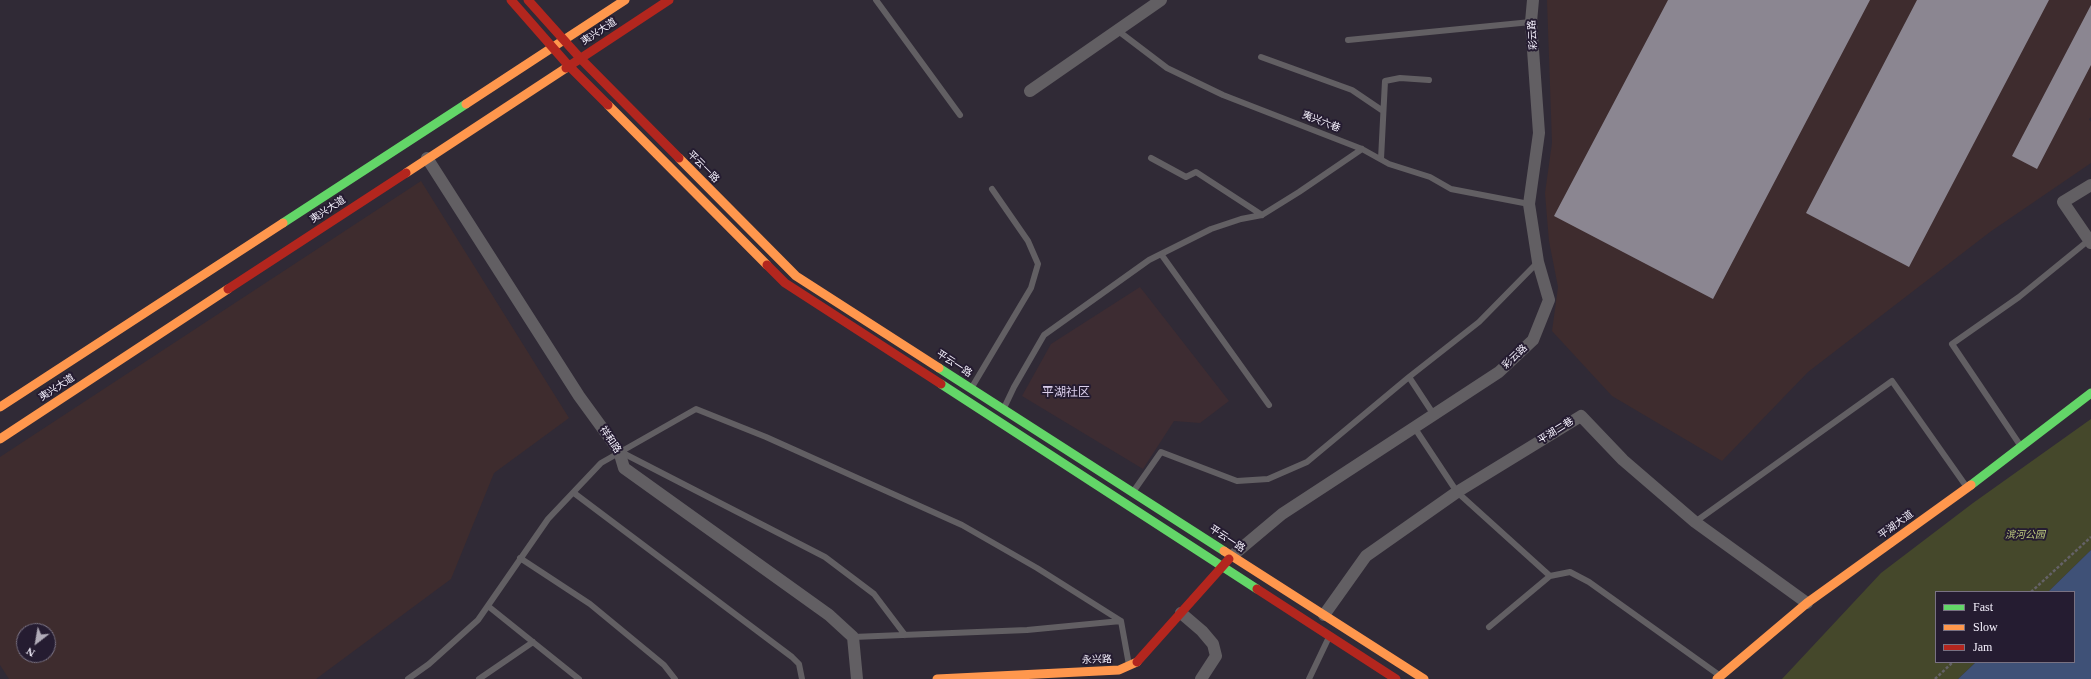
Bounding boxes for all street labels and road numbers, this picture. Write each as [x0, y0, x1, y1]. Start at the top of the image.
street label: 夷兴大道 [579, 16, 619, 48]
street label: 彩云路 [1526, 20, 1540, 50]
street label: 夷兴六巷 [1300, 109, 1342, 135]
street label: 平云一路 [685, 149, 721, 185]
street label: 夷兴大道 [308, 194, 348, 226]
street label: 彩云路 [1500, 342, 1530, 372]
street label: 平云一路 [934, 348, 974, 380]
street label: 夷兴大道 [37, 372, 77, 404]
street label: 平湖二巷 [1536, 415, 1576, 447]
street label: 祥和路 [597, 424, 623, 456]
street label: 平湖大道 [1876, 508, 1916, 542]
street label: 平云一路 [1207, 523, 1247, 555]
street label: 永兴路 [1082, 653, 1112, 667]

